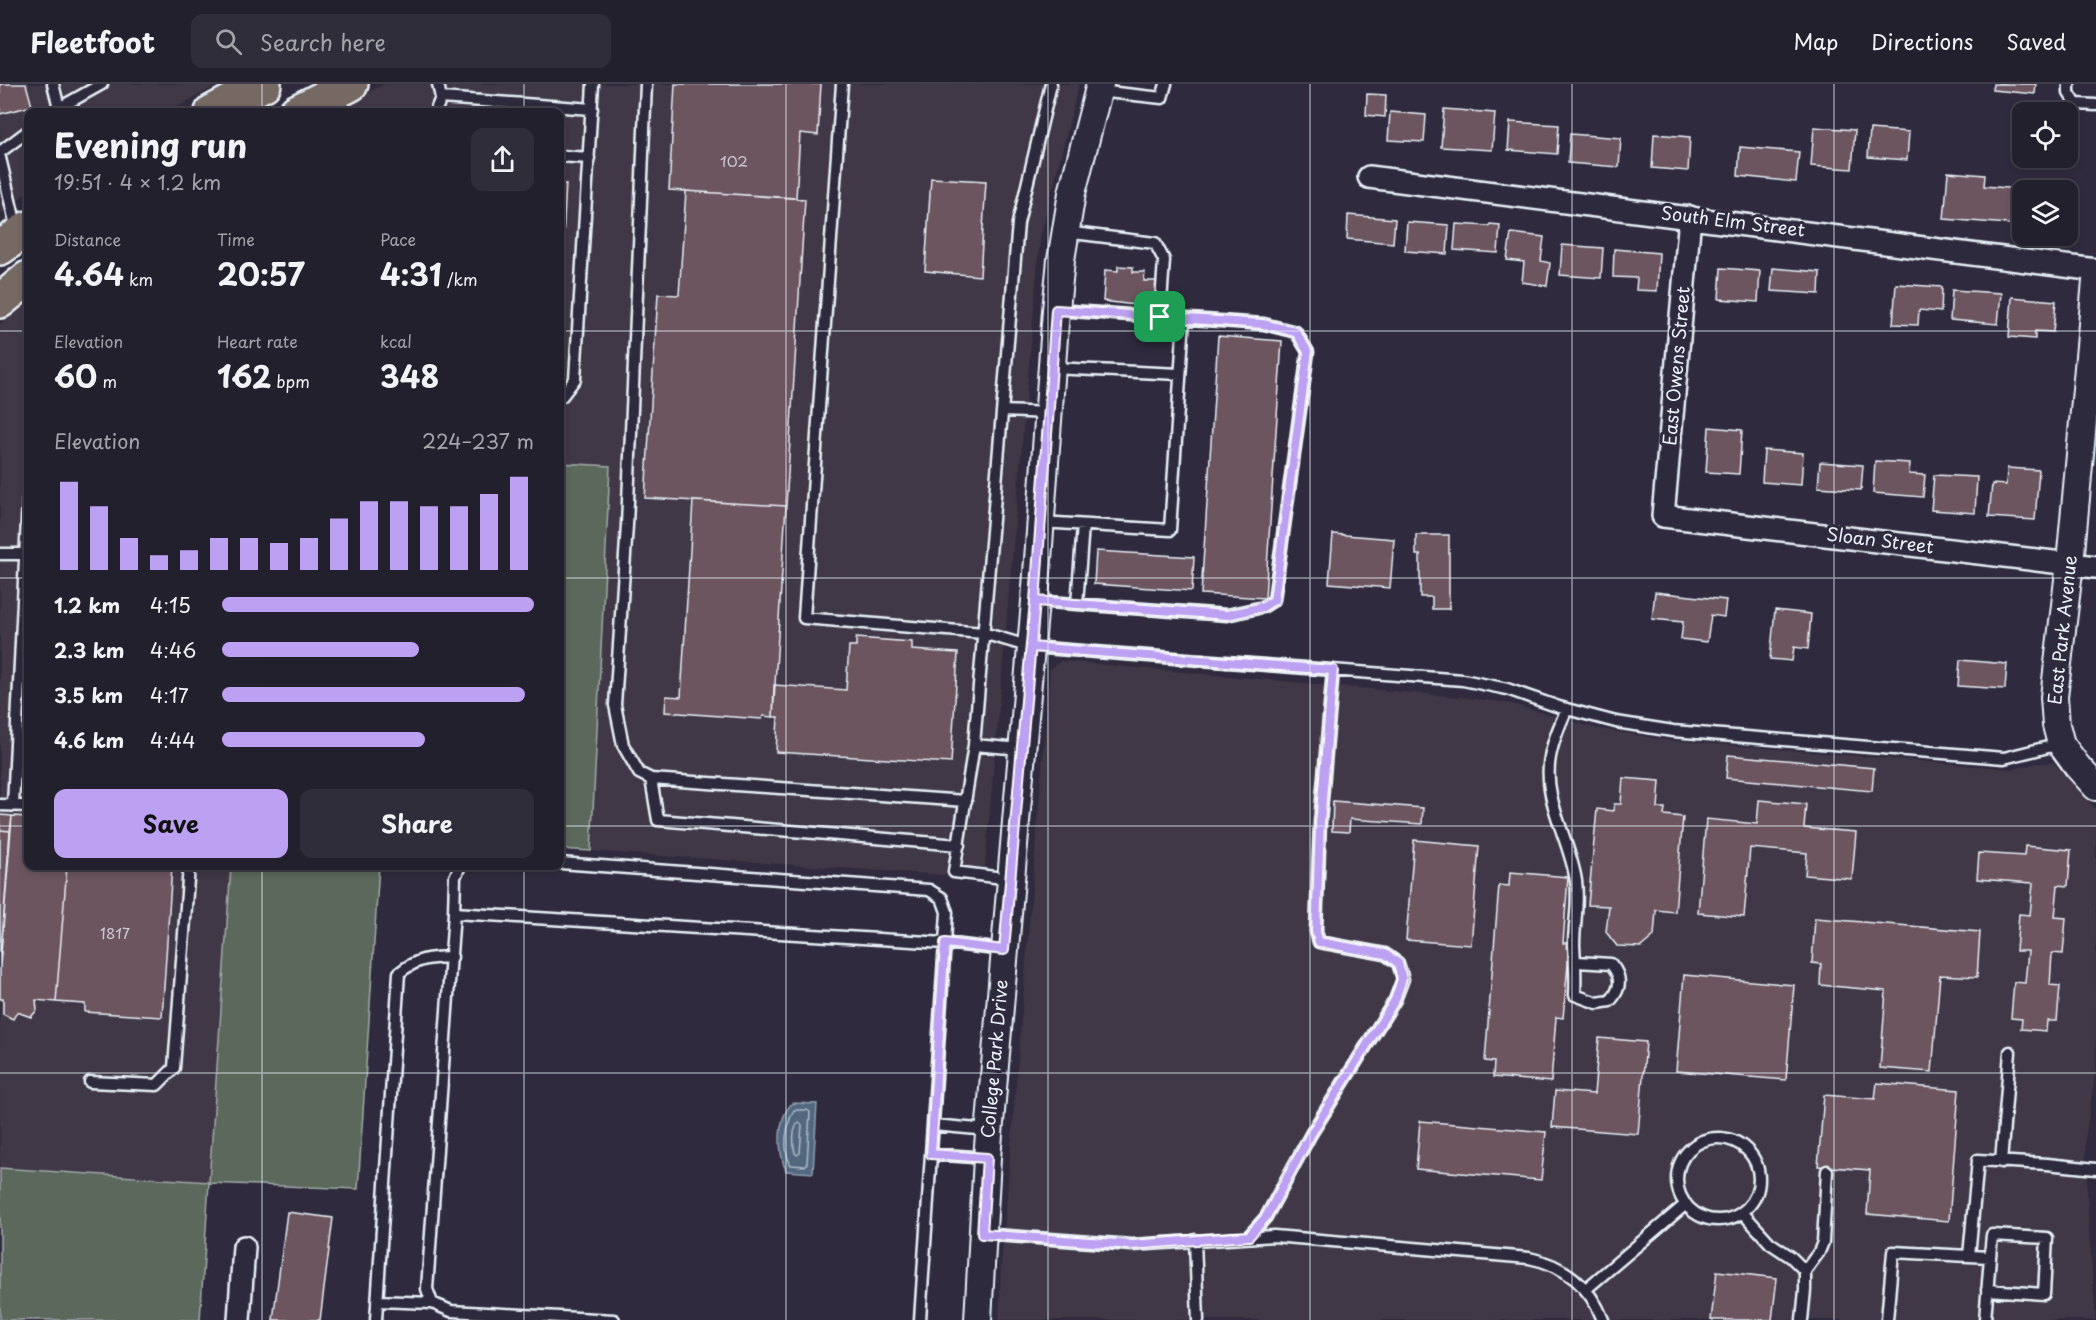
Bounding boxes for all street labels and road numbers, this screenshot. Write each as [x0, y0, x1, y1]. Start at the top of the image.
street label: South Elm Street [1660, 198, 1807, 243]
street label: East Owens Street [1655, 285, 1696, 447]
street label: Sloan Street [1825, 520, 1935, 559]
street label: East Park Avenue [2040, 554, 2083, 706]
street label: College Park Drive [973, 978, 1014, 1139]

